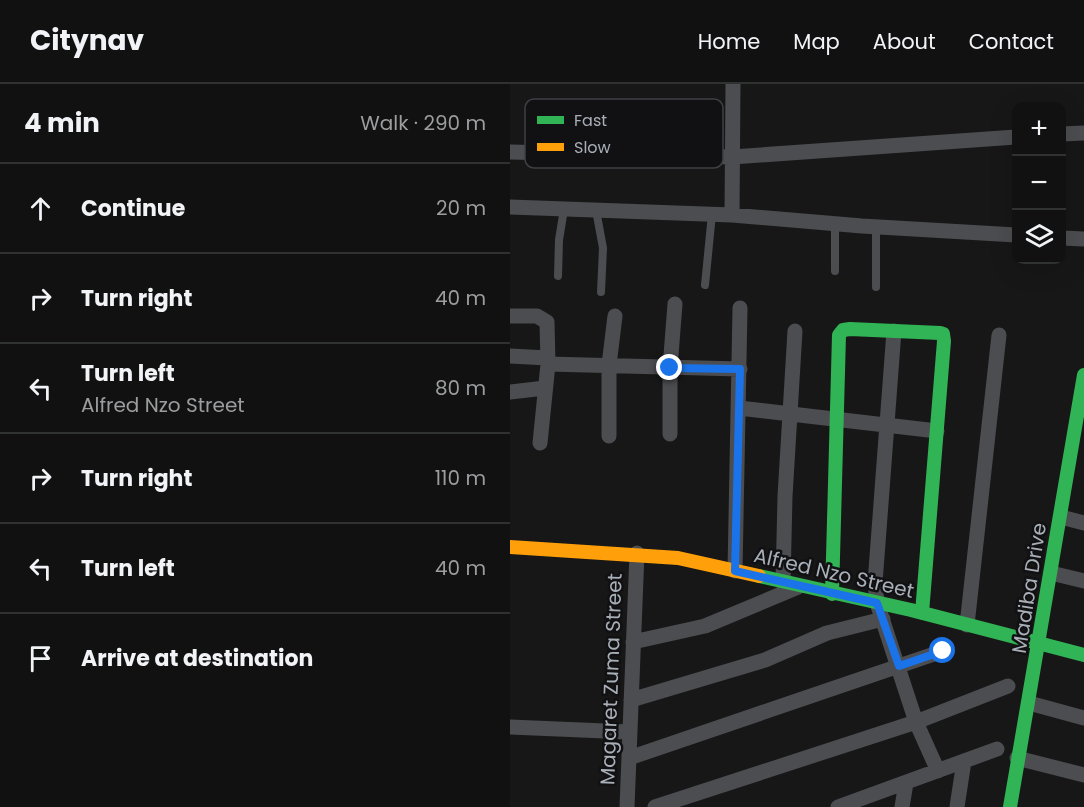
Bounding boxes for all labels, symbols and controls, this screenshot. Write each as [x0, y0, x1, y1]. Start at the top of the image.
text: Citynav [30, 21, 144, 60]
text: Home [698, 27, 760, 56]
text: Map [793, 27, 840, 56]
text: About [873, 27, 936, 56]
text: Contact [969, 27, 1054, 56]
legend [525, 99, 723, 168]
map controls [1012, 102, 1066, 264]
button: + [1012, 102, 1066, 156]
text: 4 min [24, 105, 100, 141]
text: Walk · 290 m [360, 109, 486, 137]
text: Fast [574, 109, 607, 132]
text: Slow [574, 136, 611, 159]
button: − [1012, 156, 1066, 210]
icon: ahead [24, 192, 57, 225]
text: Continue [81, 193, 185, 224]
text: 20 m [436, 194, 486, 222]
button: layers [1012, 210, 1066, 264]
icon: right [24, 282, 57, 315]
text: Turn right [81, 283, 192, 314]
text: 40 m [435, 284, 486, 312]
route end [656, 354, 682, 380]
text: Turn left [81, 358, 175, 389]
icon: left [24, 372, 57, 405]
text: 80 m [435, 374, 486, 402]
text: Alfred Nzo Street [81, 391, 245, 419]
icon: right [24, 462, 57, 495]
text: Turn right [81, 463, 192, 494]
text: 110 m [435, 464, 486, 492]
street label: Madiba Drive [1005, 521, 1053, 655]
street label: Alfred Nzo Street [751, 541, 917, 605]
icon: left [24, 552, 57, 585]
text: Turn left [81, 553, 175, 584]
text: 40 m [435, 554, 486, 582]
street label: Magaret Zuma Street [593, 573, 629, 785]
route start [929, 637, 955, 663]
icon: arrive [24, 642, 57, 675]
text: Arrive at destination [81, 643, 313, 674]

